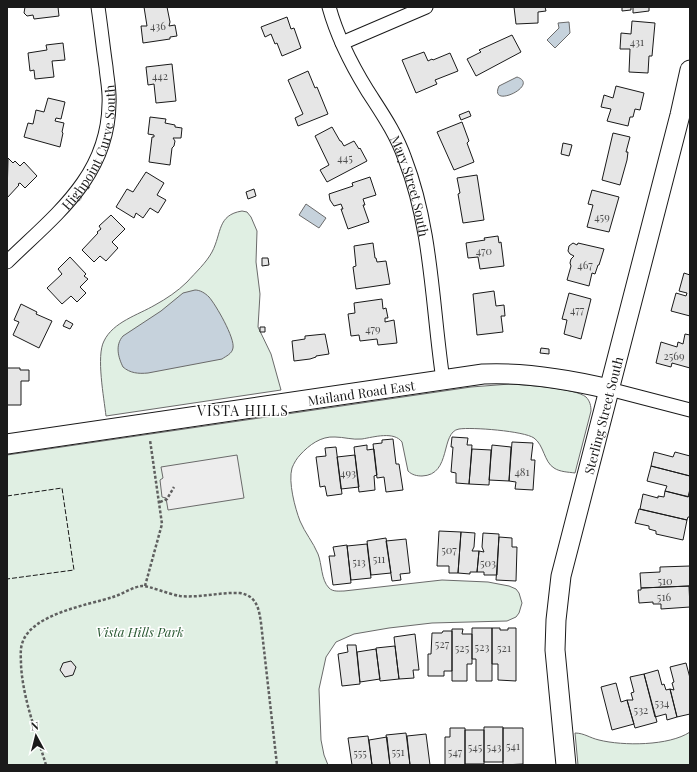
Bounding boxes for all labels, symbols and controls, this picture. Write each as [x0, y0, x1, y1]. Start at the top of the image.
house number: 436 [150, 18, 166, 33]
house number: 431 [630, 34, 644, 49]
house number: 442 [152, 68, 168, 83]
street label: Highpoint Curve South [57, 84, 118, 213]
street label: Mary Street South [387, 132, 434, 238]
house number: 445 [337, 150, 353, 165]
house number: 459 [594, 209, 610, 224]
house number: 470 [476, 243, 493, 258]
house number: 467 [577, 257, 593, 272]
house number: 477 [570, 302, 585, 317]
house number: 479 [365, 321, 381, 336]
house number: 2569 [663, 348, 685, 363]
street label: Sterling Street South [579, 354, 626, 476]
street label: Mailand Road East [307, 376, 416, 408]
district label: VISTA HILLS [196, 401, 289, 420]
house number: 481 [514, 464, 530, 479]
house number: 493 [340, 465, 356, 480]
house number: 507 [441, 542, 457, 557]
house number: 511 [373, 551, 385, 566]
house number: 513 [352, 554, 366, 569]
house number: 503 [480, 555, 496, 570]
house number: 510 [657, 573, 673, 588]
house number: 516 [657, 589, 671, 604]
park label: Vista Hills Park [96, 623, 184, 640]
house number: 527 [435, 636, 450, 651]
house number: 523 [475, 639, 489, 654]
house number: 525 [455, 640, 470, 655]
house number: 521 [497, 640, 511, 655]
house number: 534 [655, 695, 670, 710]
house number: 532 [634, 702, 648, 717]
north arrow [16, 716, 56, 756]
text: N [30, 718, 40, 734]
house number: 541 [506, 738, 520, 753]
house number: 545 [468, 739, 483, 754]
house number: 543 [487, 739, 501, 754]
house number: 551 [391, 744, 405, 759]
house number: 547 [448, 744, 463, 759]
house number: 555 [353, 745, 367, 760]

